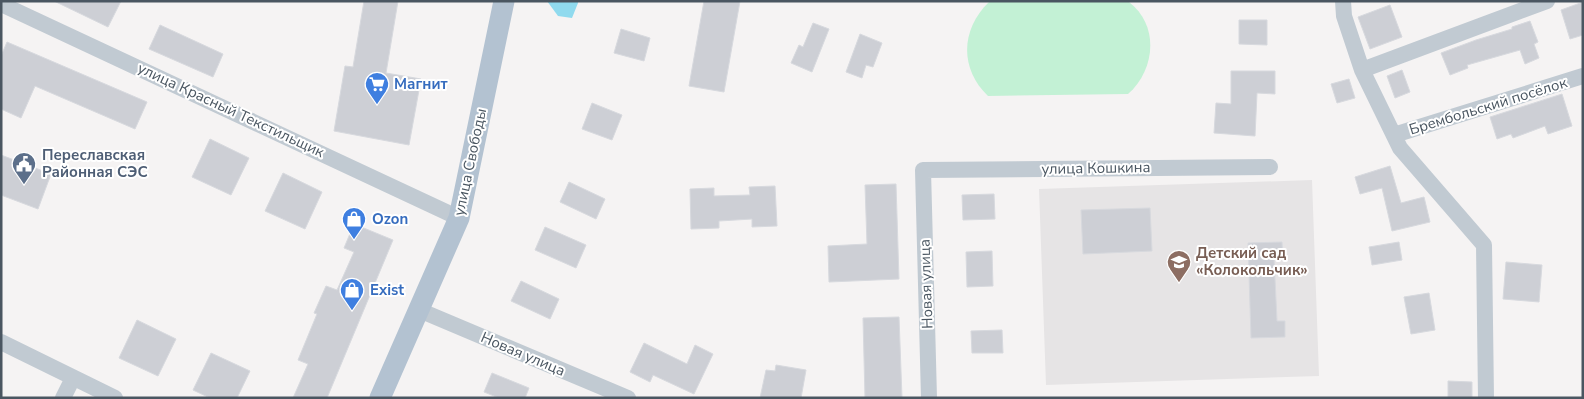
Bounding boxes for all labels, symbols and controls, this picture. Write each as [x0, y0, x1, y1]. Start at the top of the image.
street label: улица Красный Текстильщик [134, 58, 328, 162]
supermarket icon: Магнит [364, 71, 390, 105]
street label: Брембольский посёлок [1407, 72, 1570, 140]
place label: Магнит [394, 74, 448, 94]
street label: улица Свободы [449, 106, 491, 218]
place label: Переславская Районная СЭС [42, 145, 148, 182]
public building icon: Переславская Районная СЭС [11, 151, 37, 185]
street label: улица Кошкина [1041, 157, 1151, 179]
shop icon: Ozon [341, 206, 367, 240]
place label: Ozon [372, 209, 408, 229]
street label: Новая улица [914, 239, 938, 329]
place label: Детский сад «Колокольчик» [1196, 243, 1308, 280]
school or university icon: Детский сад «Колокольчик» [1166, 249, 1192, 283]
shop icon: Exist [339, 277, 365, 311]
place label: Exist [370, 280, 404, 300]
street label: Новая улица [478, 327, 568, 381]

